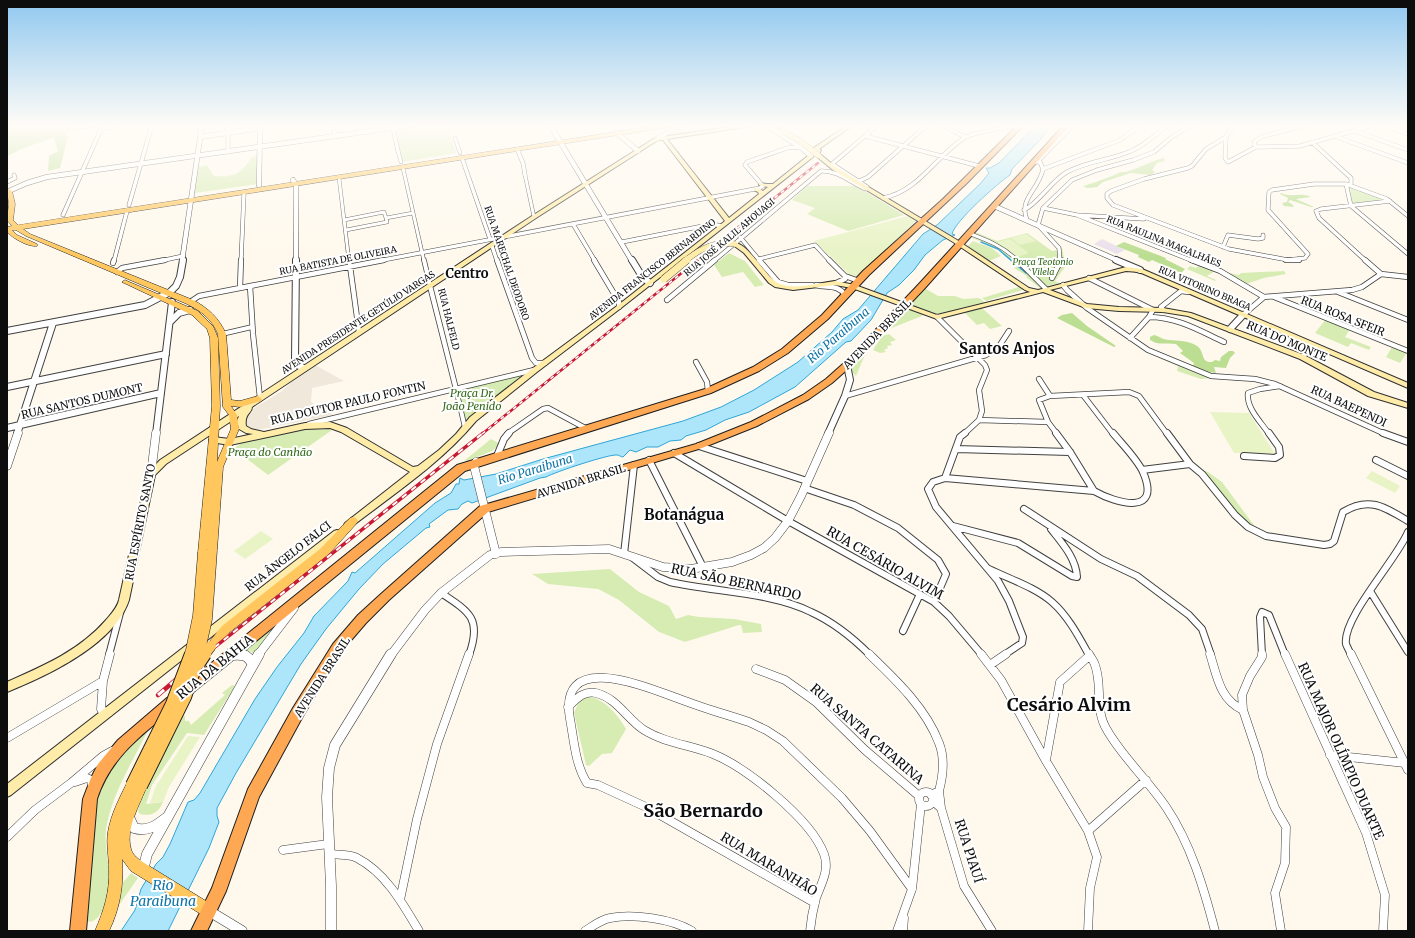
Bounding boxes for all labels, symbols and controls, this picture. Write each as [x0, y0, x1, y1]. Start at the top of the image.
street label: RUA JOSÉ KALIL AHOUAGI [681, 195, 777, 278]
street label: RUA MARECHAL DEODORO [482, 204, 532, 322]
street label: RUA RAULINA MAGALHÃES [1105, 213, 1223, 269]
street label: AVENIDA FRANCISCO BERNARDINO [586, 216, 718, 323]
street label: RUA BATISTA DE OLIVEIRA [278, 243, 398, 277]
park label: Praça Teotonio Vilela [1013, 256, 1073, 277]
street label: RUA VITORINO BRAGA [1157, 263, 1254, 313]
district label: Centro [446, 265, 489, 282]
street label: AVENIDA PRESIDENTE GETÚLIO VARGAS [278, 267, 437, 376]
street label: RUA HALFELD [436, 287, 462, 351]
street label: RUA ROSA SFEIR [1299, 293, 1387, 339]
street label: AVENIDA BRASIL [839, 296, 914, 373]
water label: Rio Paraibuna [804, 304, 872, 366]
street label: RUA DO MONTE [1244, 318, 1330, 364]
district label: Santos Anjos [959, 339, 1055, 358]
street label: RUA DOUTOR PAULO FONTIN [269, 378, 427, 428]
street label: RUA SANTOS DUMONT [20, 380, 145, 422]
street label: RUA BAEPENDI [1309, 382, 1389, 430]
park label: Praça Dr. João Penido [442, 386, 501, 413]
park label: Praça do Canhão [228, 445, 312, 459]
water label: Rio Paraibuna [496, 450, 574, 487]
street label: AVENIDA BRASIL [534, 461, 627, 502]
street label: RUA ESPÍRITO SANTO [122, 462, 158, 581]
district label: Botanágua [644, 505, 725, 524]
street label: RUA ÂNGELO FALCI [242, 518, 334, 594]
street label: RUA CESÁRIO ALVIM [823, 522, 947, 604]
street label: RUA SÃO BERNARDO [669, 560, 803, 604]
street label: RUA DA BAHIA [173, 630, 258, 703]
street label: AVENIDA BRASIL [290, 634, 353, 720]
street label: RUA MAJOR OLÍMPIO DUARTE [1294, 659, 1389, 843]
street label: RUA SANTA CATARINA [807, 680, 928, 789]
district label: Cesário Alvim [1007, 693, 1131, 716]
district label: São Bernardo [643, 799, 763, 822]
street label: RUA PIAUÍ [951, 817, 988, 885]
street label: RUA MARANHÃO [717, 828, 821, 900]
water label: Rio Paraibuna [130, 876, 196, 910]

